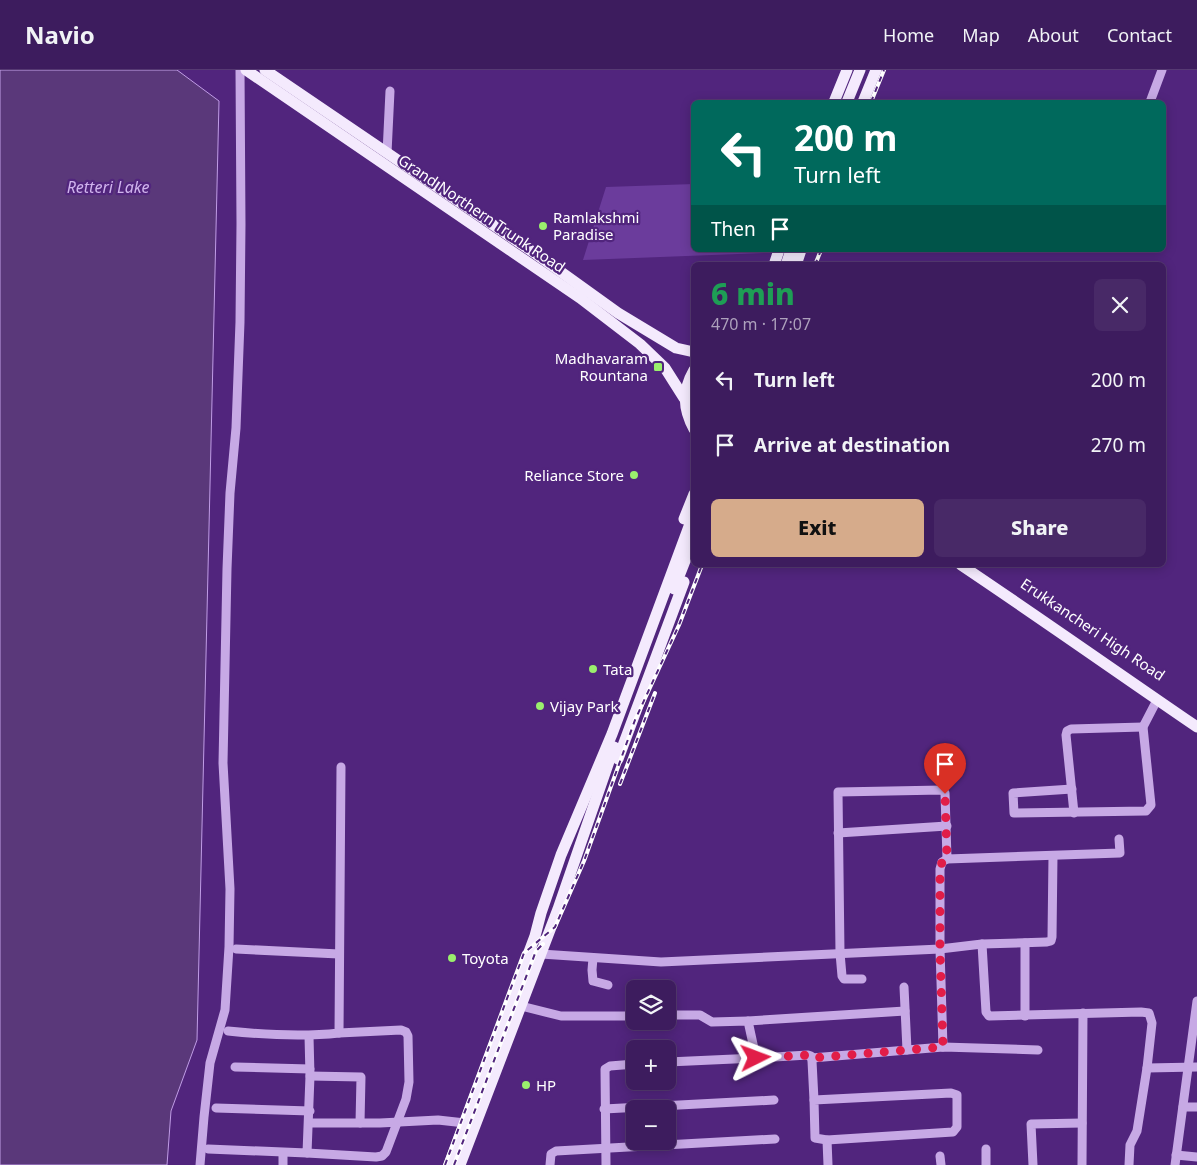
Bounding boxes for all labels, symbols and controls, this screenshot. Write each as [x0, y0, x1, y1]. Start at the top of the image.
text: Navio [25, 18, 95, 51]
text: Home [883, 23, 934, 47]
text: Map [962, 23, 1000, 47]
text: About [1028, 23, 1079, 47]
text: Contact [1107, 23, 1172, 47]
text: 200 m [794, 114, 897, 161]
icon: left [711, 120, 776, 185]
street label: Grand Northern Trunk Road [395, 150, 569, 276]
text: Turn left [794, 159, 881, 189]
water label: Retteri Lake [67, 176, 149, 198]
place label: Ramlakshmi Paradise [553, 207, 639, 244]
icon: arrive [766, 215, 794, 243]
text: Then [711, 216, 756, 242]
marker: Ramlakshmi Paradise [537, 220, 549, 232]
text: 6 min [711, 273, 795, 314]
button: close [1094, 279, 1146, 331]
text: 470 m · 17:07 [711, 313, 811, 335]
place label: Madhavaram Rountana [555, 348, 648, 385]
marker: Madhavaram Rountana [652, 361, 664, 373]
icon: left [711, 366, 739, 394]
text: Turn left [754, 367, 835, 393]
text: 200 m [1091, 367, 1146, 393]
icon: arrive [711, 431, 739, 459]
text: Arrive at destination [754, 432, 950, 458]
text: 270 m [1091, 432, 1146, 458]
place label: Reliance Store [524, 465, 624, 485]
marker: Reliance Store [628, 469, 640, 481]
button: Exit [711, 499, 924, 557]
button: Share [934, 499, 1146, 557]
street label: Erukkancheri High Road [1017, 573, 1169, 685]
place label: Tata [603, 659, 632, 679]
marker: Tata [587, 663, 599, 675]
place label: Vijay Park [550, 696, 618, 716]
marker: Vijay Park [534, 700, 546, 712]
pin [924, 743, 966, 794]
icon: arrive [931, 750, 959, 778]
place label: Toyota [462, 948, 509, 968]
marker: Toyota [446, 952, 458, 964]
map controls [626, 980, 676, 1150]
button: layers [626, 980, 676, 1030]
position arrow [729, 1031, 781, 1083]
button: + [626, 1040, 676, 1090]
place label: HP [536, 1075, 556, 1095]
marker: HP [520, 1079, 532, 1091]
button: − [626, 1100, 676, 1150]

